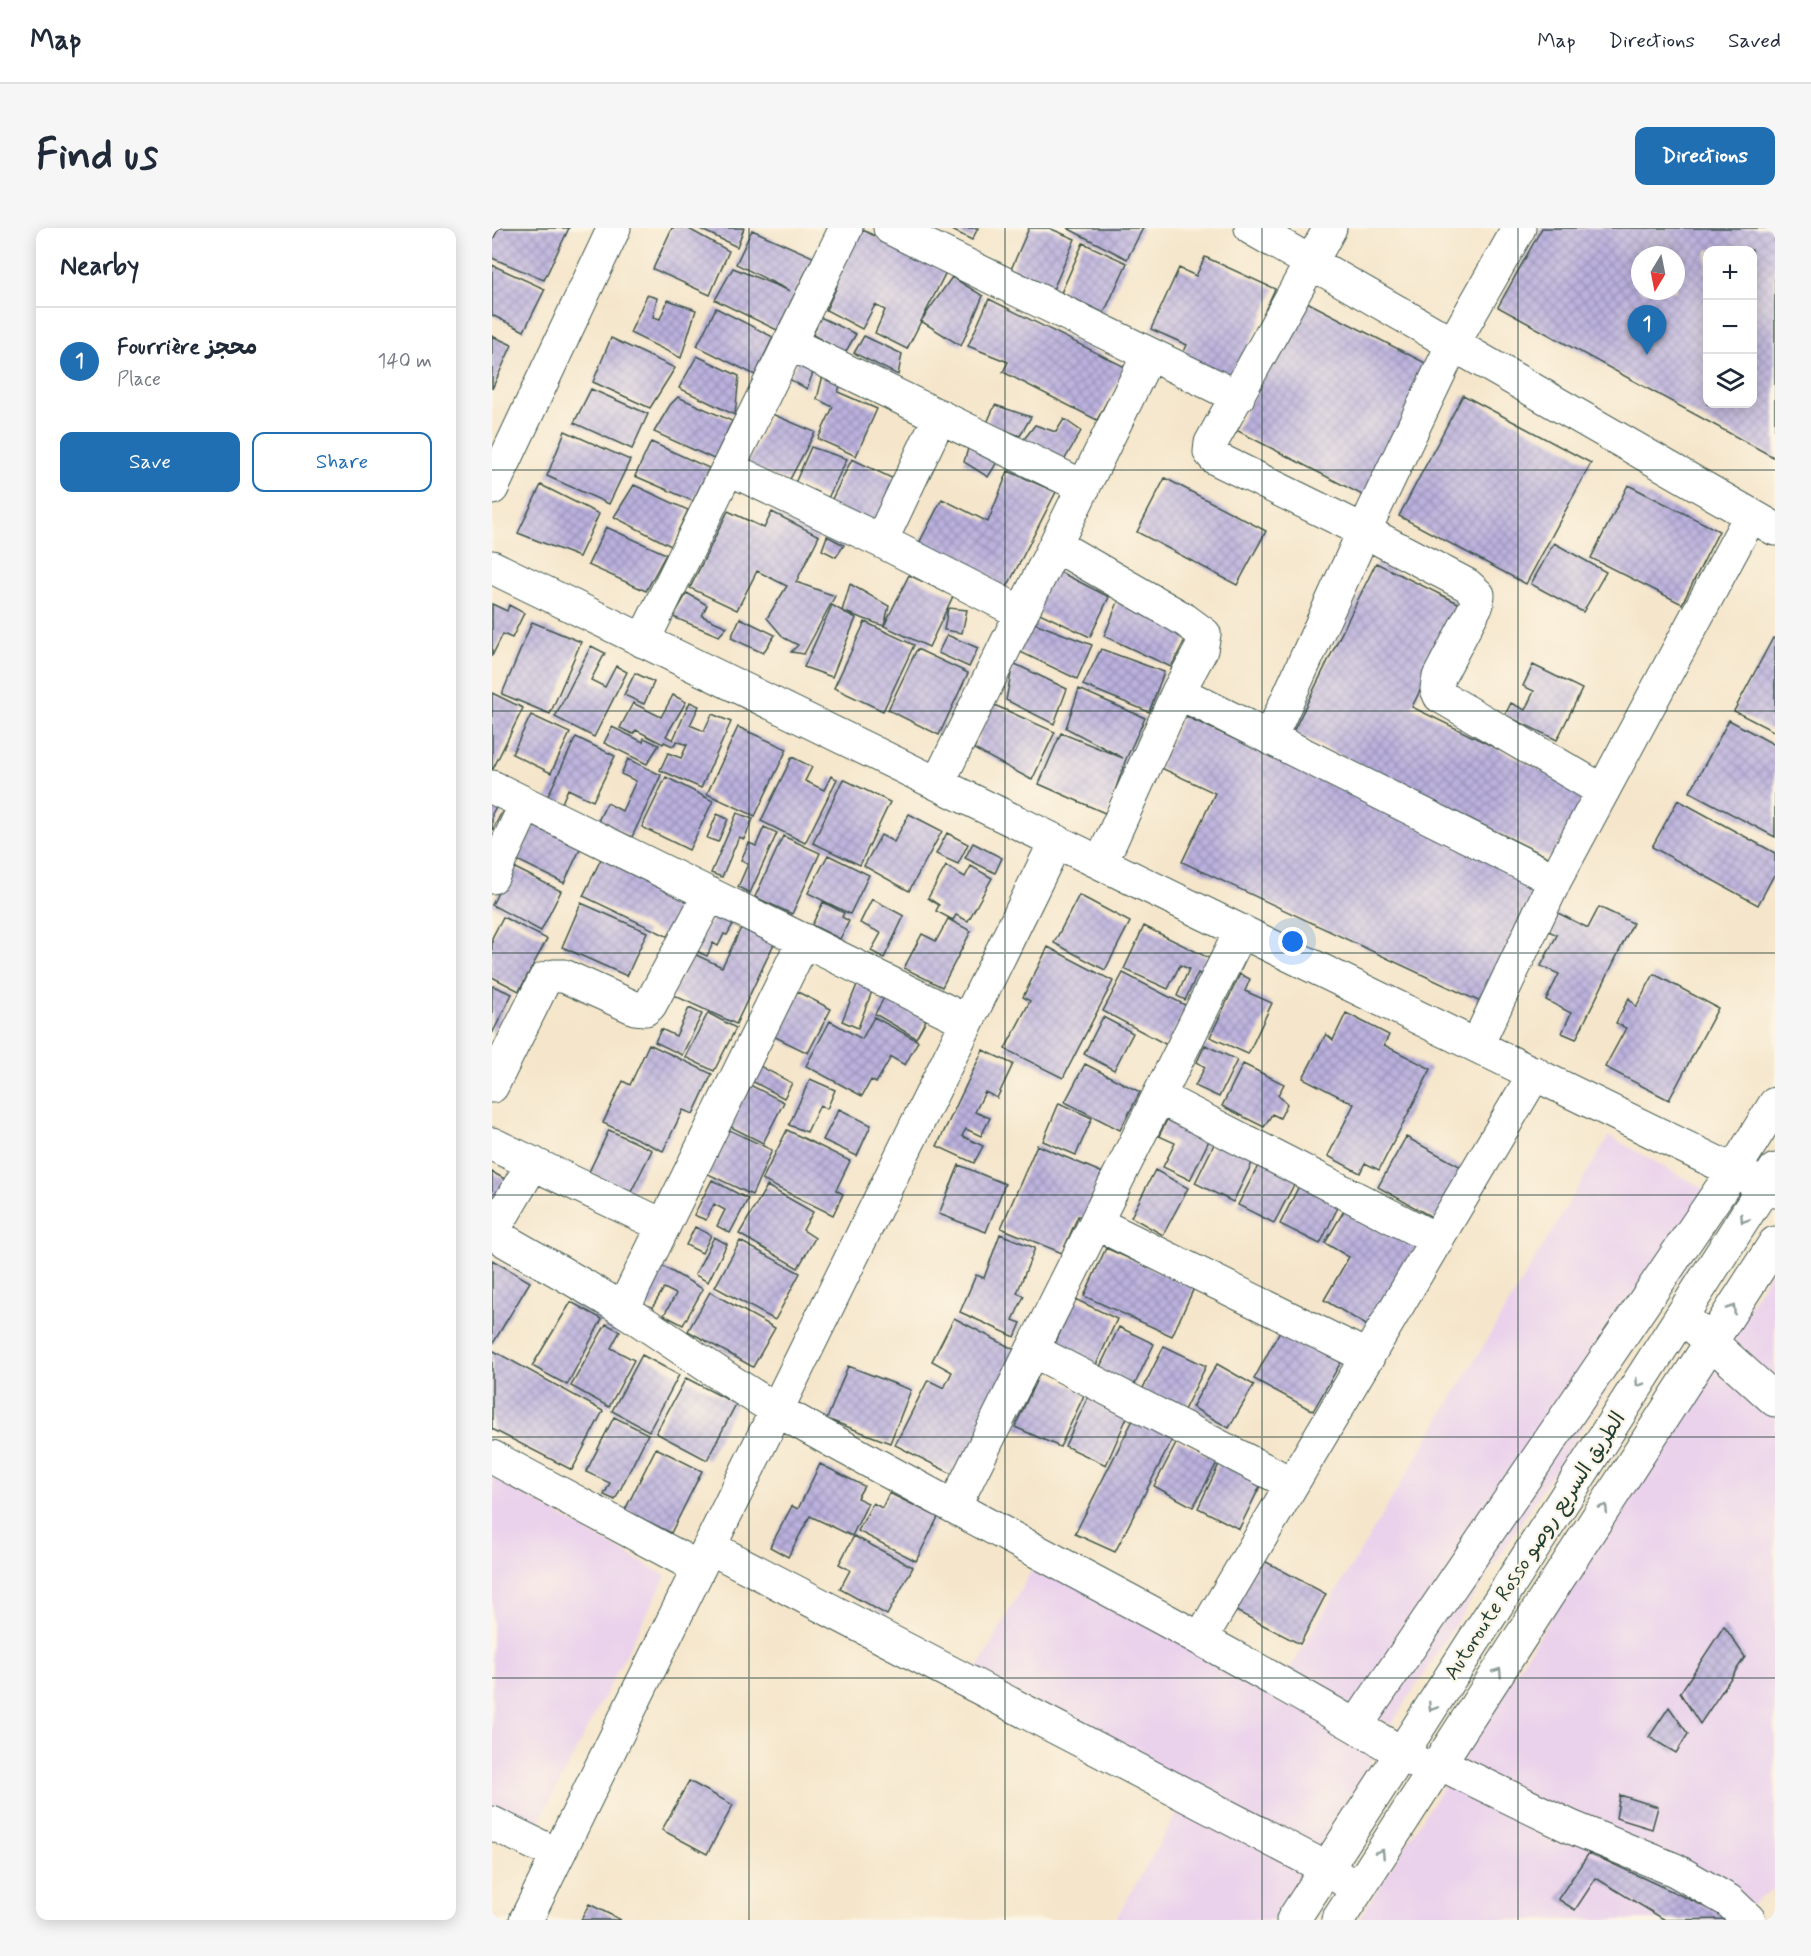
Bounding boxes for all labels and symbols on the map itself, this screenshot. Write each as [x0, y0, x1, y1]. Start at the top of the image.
north arrow [1631, 246, 1685, 300]
pin: 1 [1628, 306, 1666, 355]
your location [1278, 927, 1307, 956]
one-way arrow [1740, 1212, 1751, 1223]
one-way arrow [1725, 1305, 1737, 1315]
one-way arrow [1635, 1377, 1646, 1388]
street label: Autoroute Rosso الطريق السريع روصو [1438, 1407, 1632, 1685]
one-way arrow [1596, 1504, 1608, 1514]
one-way arrow [1491, 1668, 1502, 1679]
one-way arrow [1428, 1700, 1439, 1711]
one-way arrow [1373, 1849, 1385, 1859]

